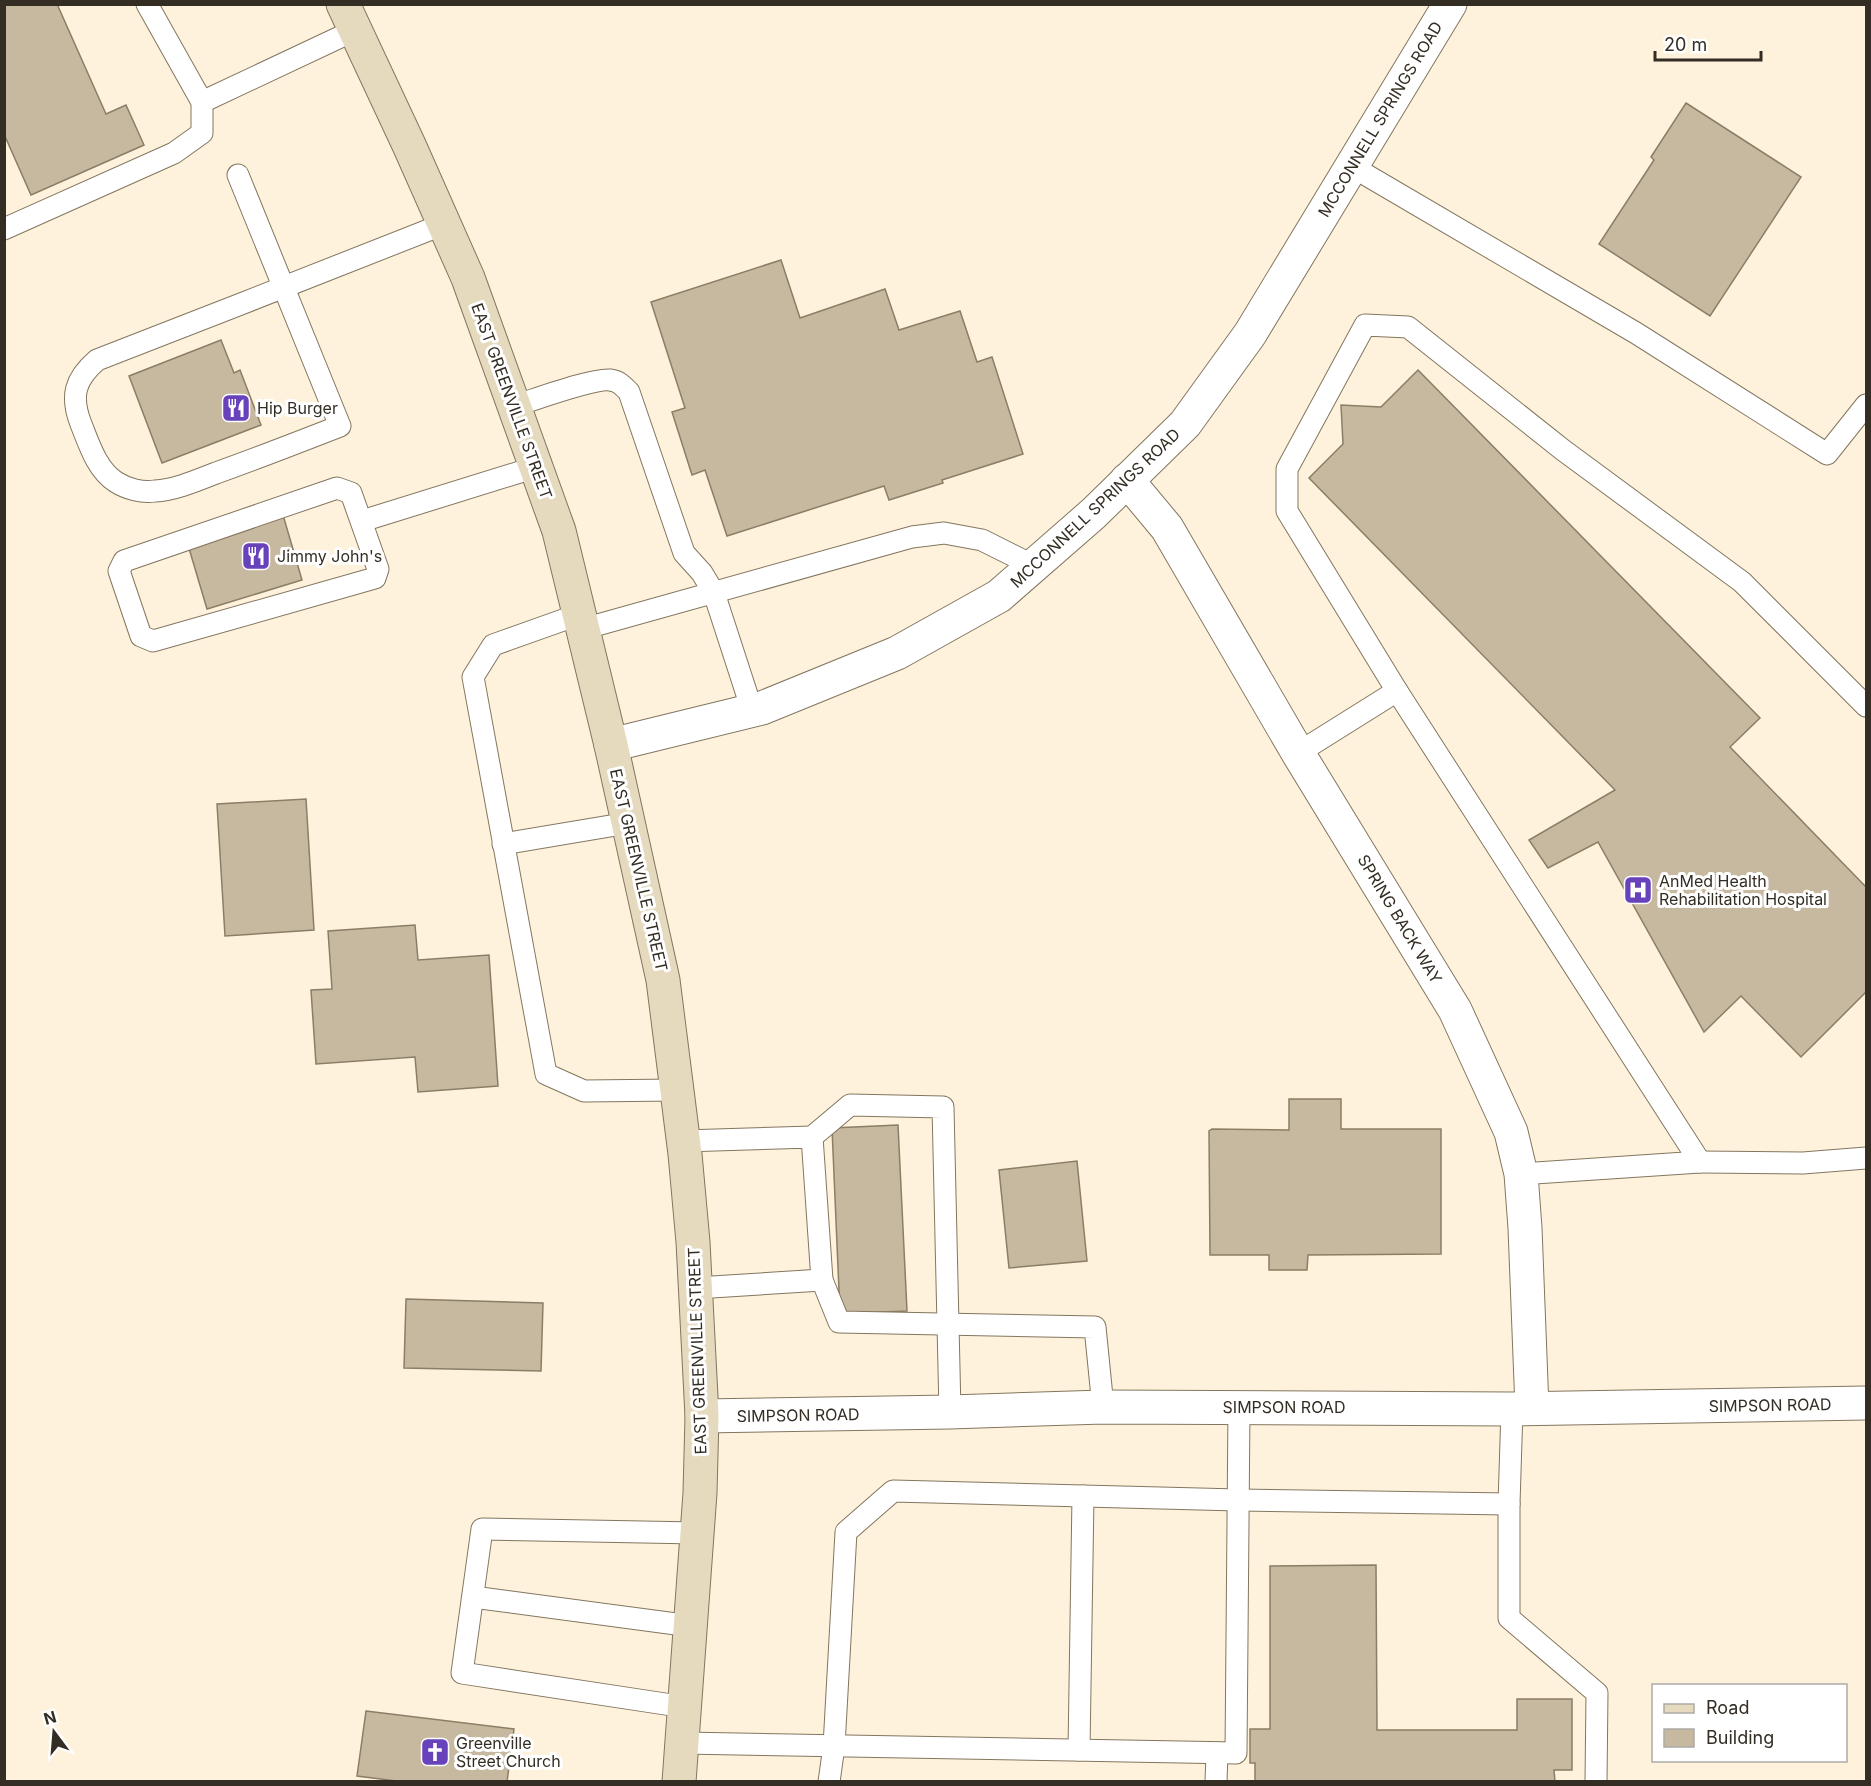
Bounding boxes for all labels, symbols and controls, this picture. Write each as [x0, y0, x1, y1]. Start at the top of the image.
street label: MCCONNELL SPRINGS ROAD [1314, 18, 1446, 220]
scale bar [1655, 24, 1762, 62]
text: 20 m [1664, 34, 1707, 55]
street label: EAST GREENVILLE STREET [467, 300, 557, 502]
restaurant icon: Hip Burger [220, 392, 252, 424]
place label: Hip Burger [257, 398, 338, 418]
street label: MCCONNELL SPRINGS ROAD [1006, 424, 1184, 592]
restaurant icon: Jimmy John's [240, 540, 272, 572]
place label: Jimmy John's [277, 546, 382, 566]
street label: EAST GREENVILLE STREET [606, 767, 672, 973]
street label: SPRING BACK WAY [1354, 851, 1447, 987]
place label: AnMed Health Rehabilitation Hospital [1659, 871, 1827, 909]
hospital icon: AnMed Health Rehabilitation Hospital [1622, 874, 1654, 906]
street label: EAST GREENVILLE STREET [683, 1247, 711, 1455]
street label: SIMPSON ROAD [1708, 1394, 1832, 1416]
street label: SIMPSON ROAD [1223, 1397, 1345, 1417]
street label: SIMPSON ROAD [736, 1404, 860, 1426]
legend [1652, 1684, 1847, 1762]
text: Road [1706, 1697, 1749, 1718]
north arrow [24, 1702, 84, 1762]
text: N [41, 1706, 58, 1729]
text: Building [1706, 1727, 1774, 1748]
place label: Greenville Street Church [456, 1733, 561, 1771]
church icon: Greenville Street Church [419, 1736, 451, 1768]

